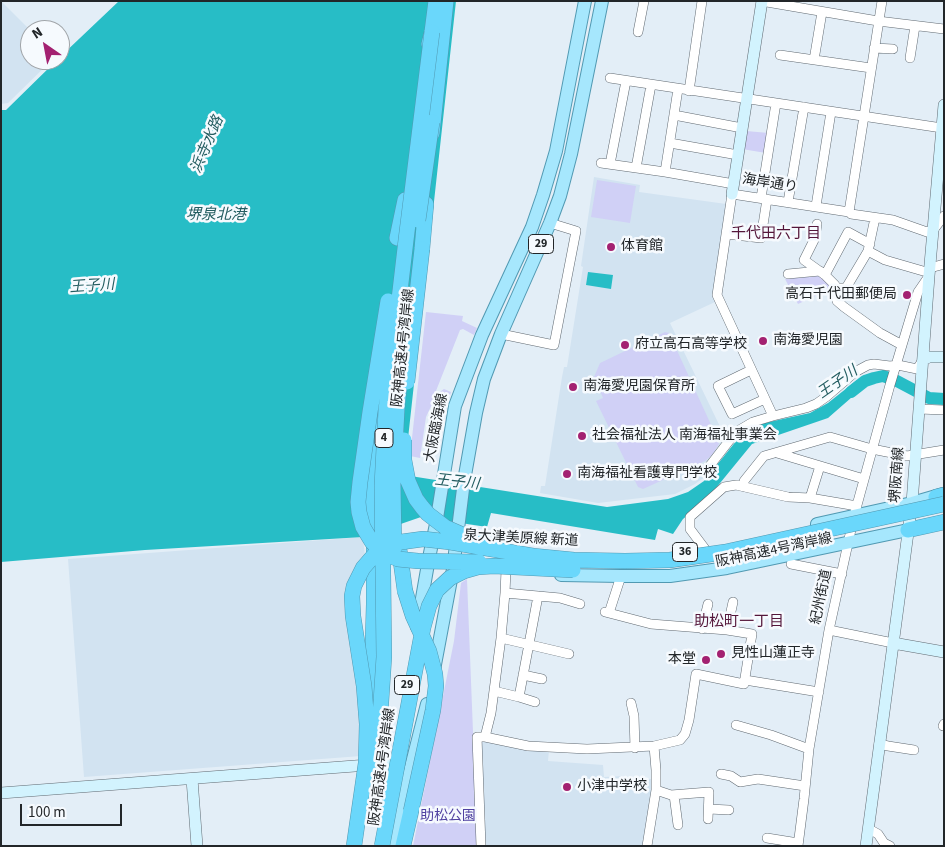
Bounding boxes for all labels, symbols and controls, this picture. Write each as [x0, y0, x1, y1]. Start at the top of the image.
north arrow [20, 20, 70, 70]
text: N [28, 22, 47, 44]
water label: 浜寺水路 [188, 114, 228, 176]
street label: 海岸通り [741, 171, 799, 197]
water label: 堺泉北港 [186, 207, 246, 225]
district label: 千代田六丁目 [731, 226, 821, 244]
road number: 29 [528, 234, 554, 253]
place label: 体育館 [621, 239, 663, 255]
marker: 体育館 [605, 241, 617, 253]
water label: 王子川 [69, 276, 115, 298]
place label: 高石千代田郵便局 [785, 287, 897, 303]
street label: 阪神高速4号湾岸線 [389, 288, 419, 408]
marker: 高石千代田郵便局 [901, 289, 913, 301]
place label: 南海愛児園 [773, 333, 843, 349]
marker: 南海愛児園 [757, 335, 769, 347]
place label: 府立高石高等学校 [635, 337, 747, 353]
marker: 府立高石高等学校 [619, 339, 631, 351]
water label: 王子川 [814, 363, 862, 403]
place label: 南海愛児園保育所 [583, 379, 695, 395]
marker: 南海愛児園保育所 [567, 381, 579, 393]
street label: 大阪臨海線 [422, 392, 452, 464]
road number: 4 [375, 428, 393, 448]
place label: 社会福祉法人 南海福祉事業会 [592, 428, 777, 444]
marker: 社会福祉法人 南海福祉事業会 [576, 430, 588, 442]
street label: 堺阪南線 [888, 446, 908, 504]
place label: 南海福祉看護専門学校 [577, 466, 717, 482]
marker: 南海福祉看護専門学校 [561, 468, 573, 480]
water label: 王子川 [434, 472, 480, 494]
street label: 泉大津美原線 新道 [463, 528, 579, 550]
street label: 阪神高速4号湾岸線 [714, 530, 834, 572]
road number: 36 [672, 542, 698, 562]
street label: 紀州街道 [808, 568, 836, 626]
district label: 助松町一丁目 [694, 614, 784, 632]
place label: 見性山蓮正寺 [731, 646, 815, 662]
marker: 見性山蓮正寺 [715, 648, 727, 660]
place label: 本堂 [668, 652, 696, 668]
marker: 本堂 [700, 654, 712, 666]
road number: 29 [394, 676, 420, 694]
street label: 阪神高速4号湾岸線 [366, 707, 400, 827]
place label: 小津中学校 [577, 779, 647, 795]
marker: 小津中学校 [561, 781, 573, 793]
scale bar [22, 794, 125, 826]
text: 100 m [28, 802, 66, 823]
park label: 助松公園 [420, 809, 476, 825]

